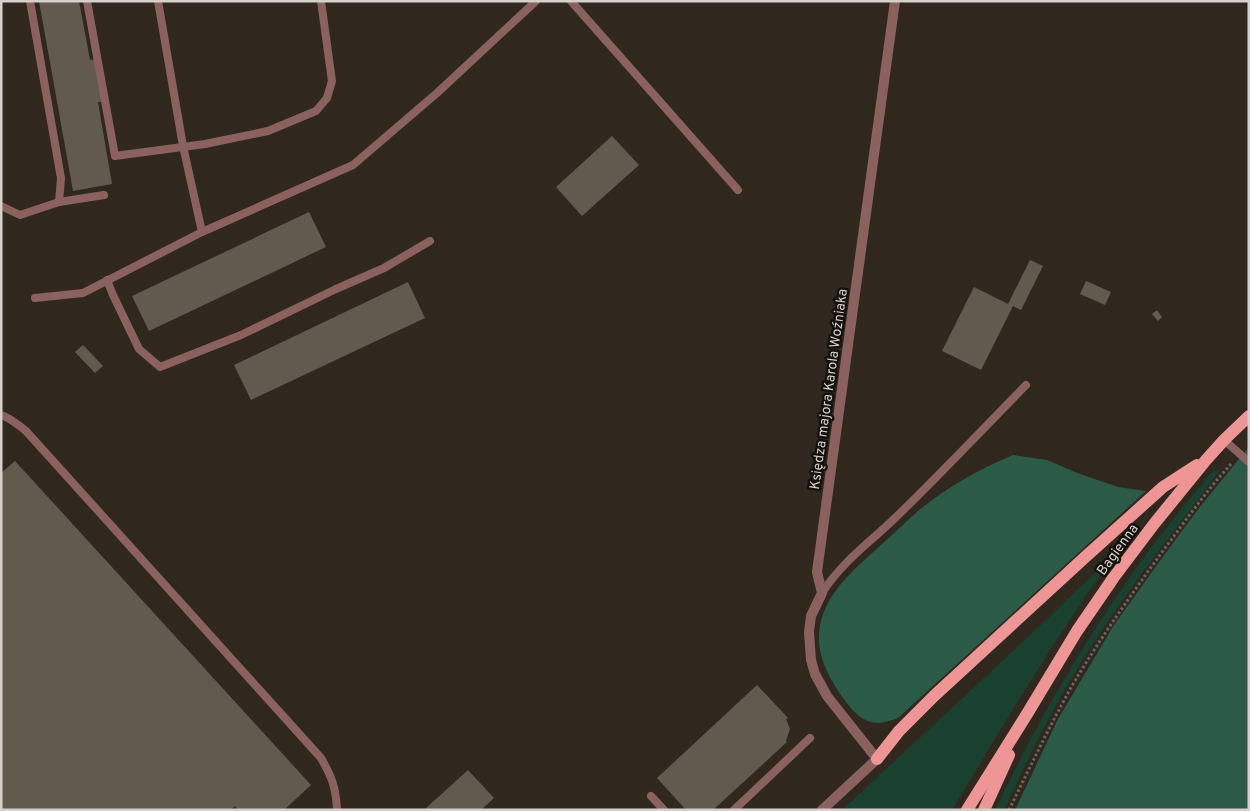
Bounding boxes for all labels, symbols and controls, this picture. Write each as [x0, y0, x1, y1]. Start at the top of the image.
street label: Księdza majora Karola Woźniaka [807, 288, 852, 491]
street label: Bagienna [1094, 521, 1143, 579]

